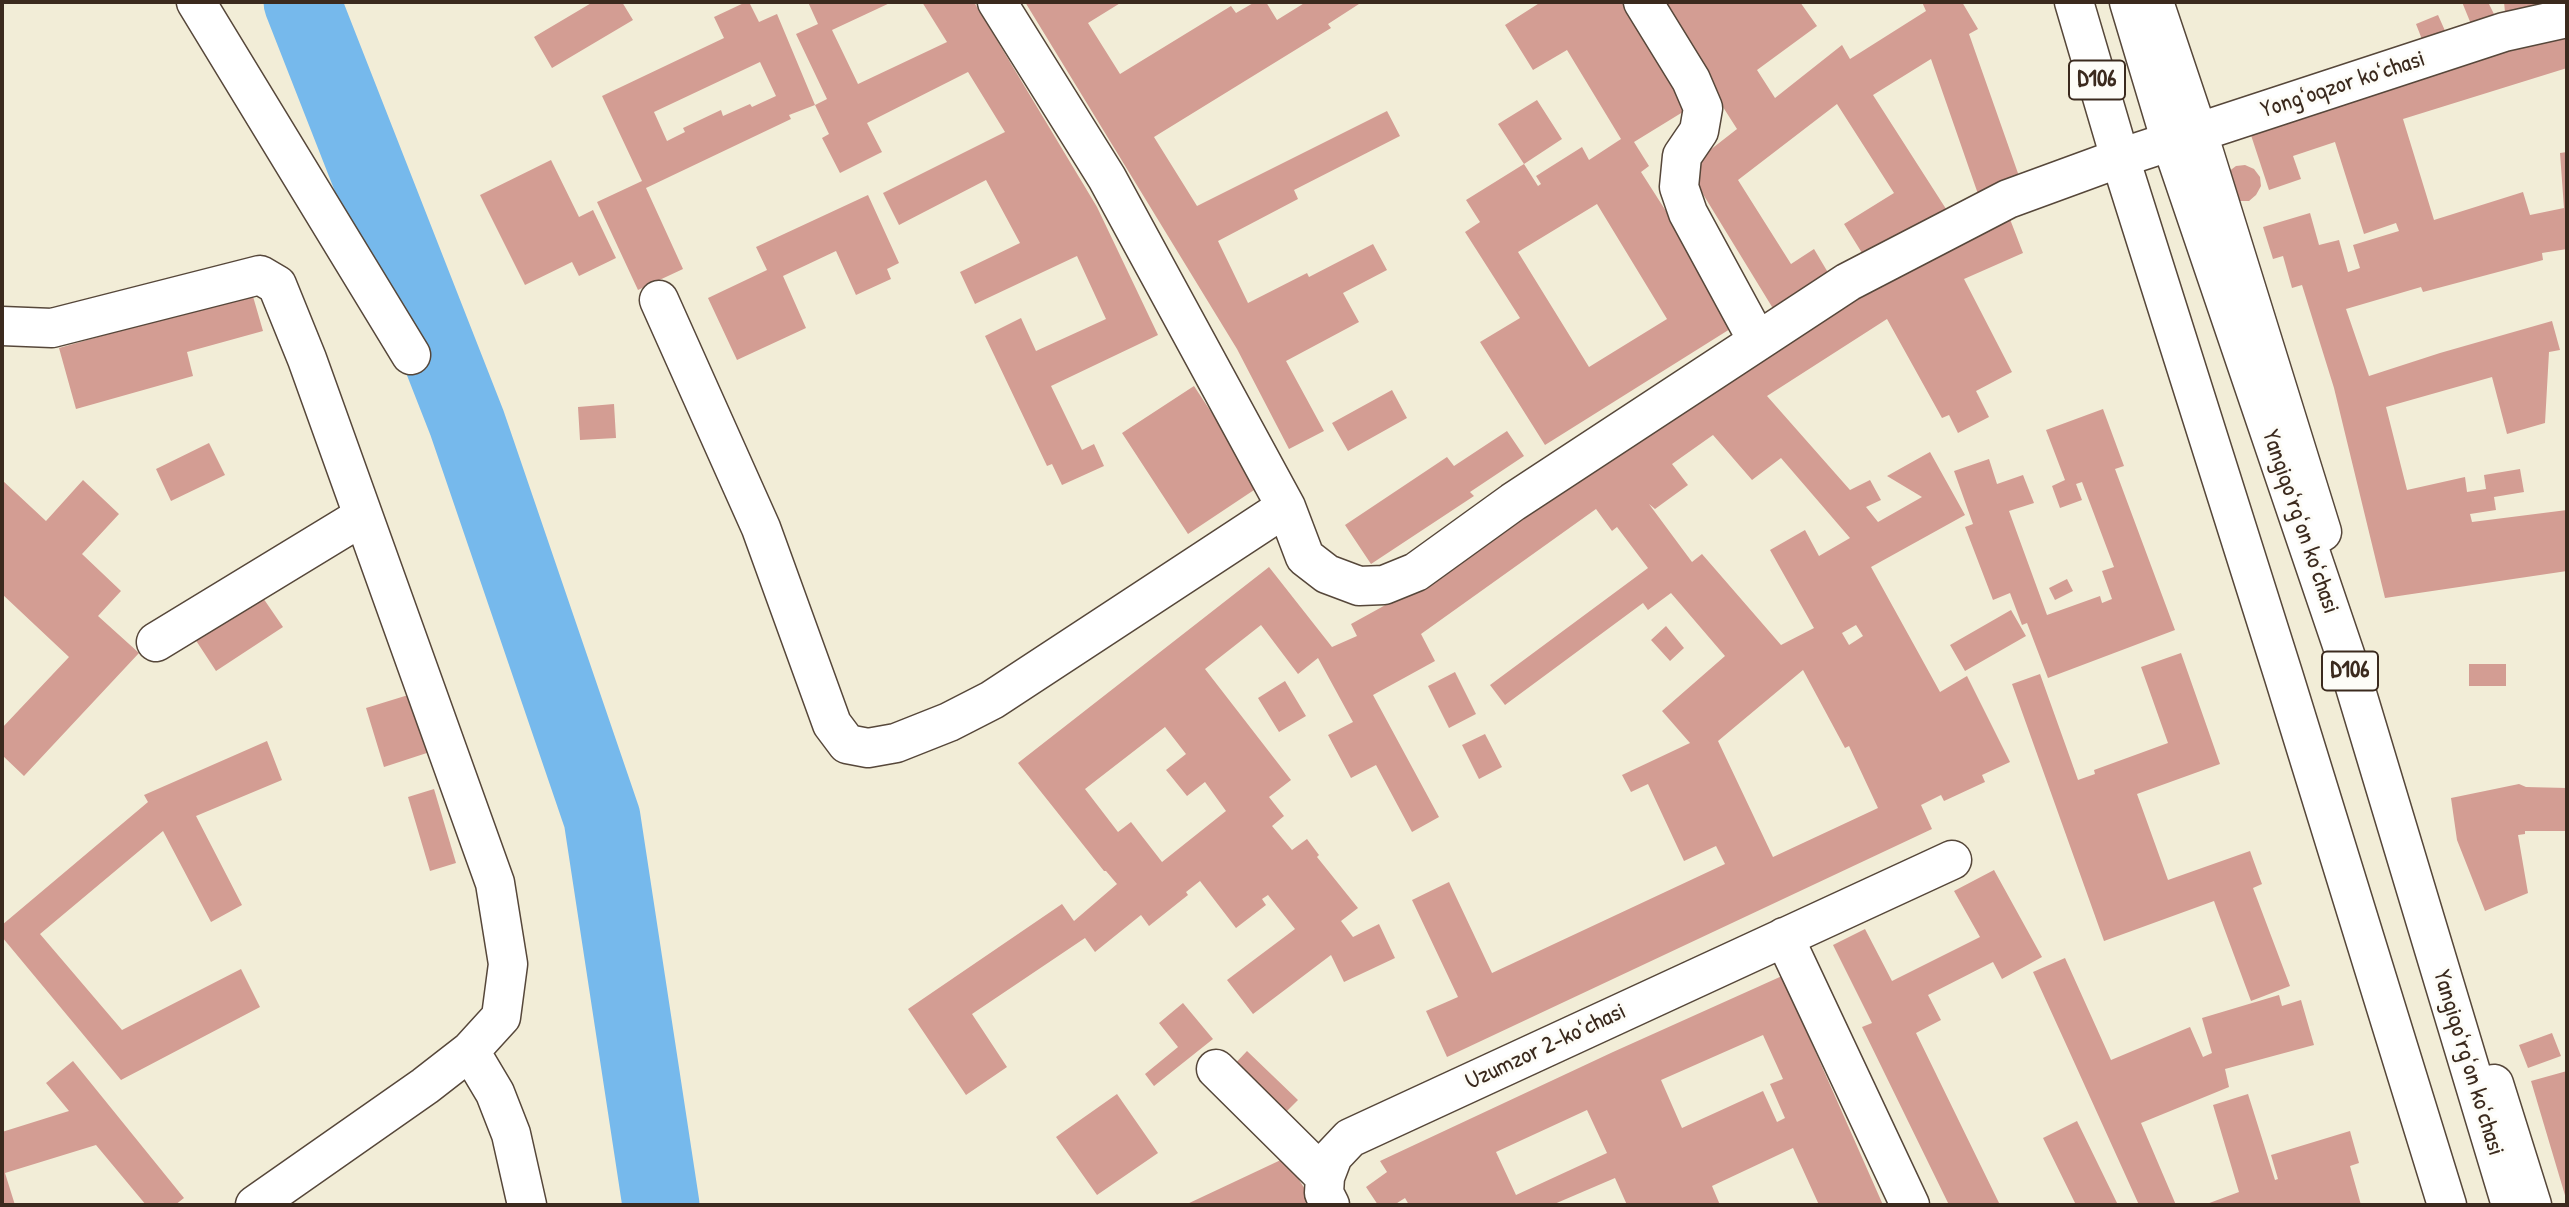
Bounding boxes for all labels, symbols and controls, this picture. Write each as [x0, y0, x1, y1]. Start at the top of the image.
street label: Yongʻoqzor koʻchasi [2257, 45, 2429, 125]
road number: D106 [2069, 60, 2125, 100]
street label: Yangiqoʻrgʻon koʻchasi [2255, 426, 2345, 618]
road number: D106 [2322, 652, 2378, 691]
street label: Yangiqoʻrgʻon koʻchasi [2426, 967, 2510, 1159]
street label: Uzumzor 2-koʻchasi [1461, 997, 1631, 1097]

